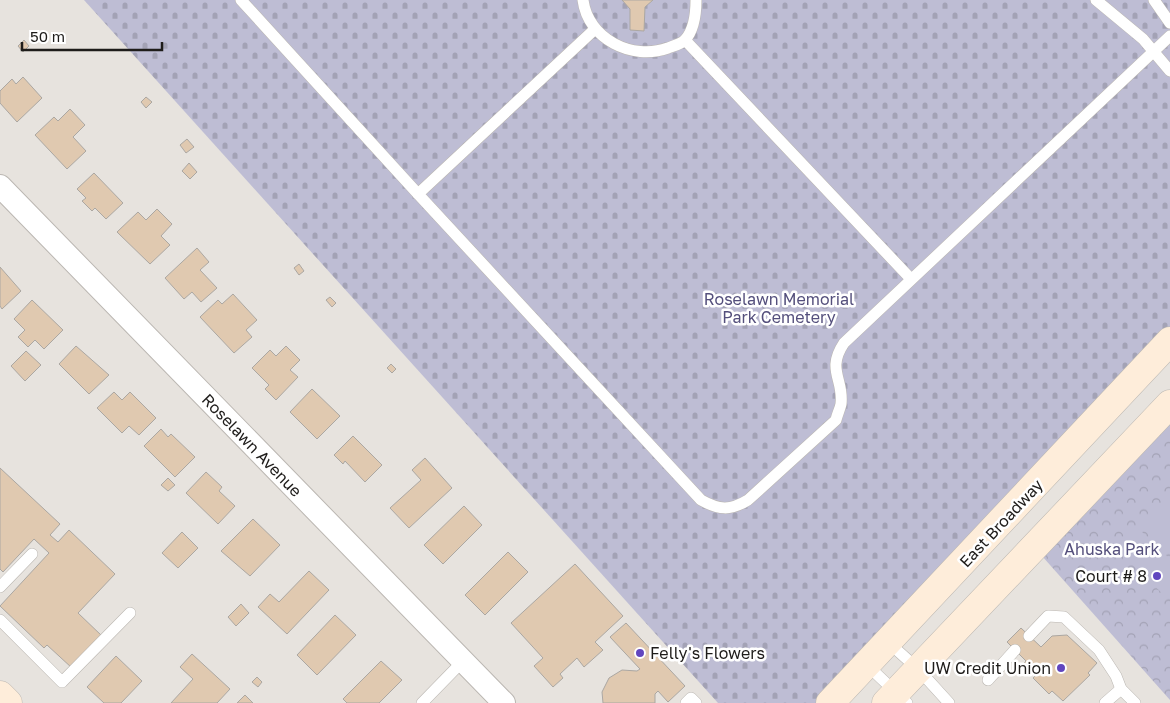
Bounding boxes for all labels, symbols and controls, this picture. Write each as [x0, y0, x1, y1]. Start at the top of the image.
scale bar [22, 20, 162, 52]
text: 50 m [30, 27, 65, 45]
park label: Roselawn Memorial Park Cemetery [704, 289, 854, 327]
street label: Roselawn Avenue [198, 389, 306, 501]
street label: East Broadway [955, 475, 1047, 571]
park label: Ahuska Park [1064, 539, 1160, 559]
place label: Court # 8 [1075, 566, 1147, 586]
marker: Court # 8 [1151, 570, 1163, 582]
place label: Felly's Flowers [650, 643, 765, 663]
marker: Felly's Flowers [634, 647, 646, 659]
place label: UW Credit Union [924, 658, 1051, 678]
marker: UW Credit Union [1055, 662, 1067, 674]

